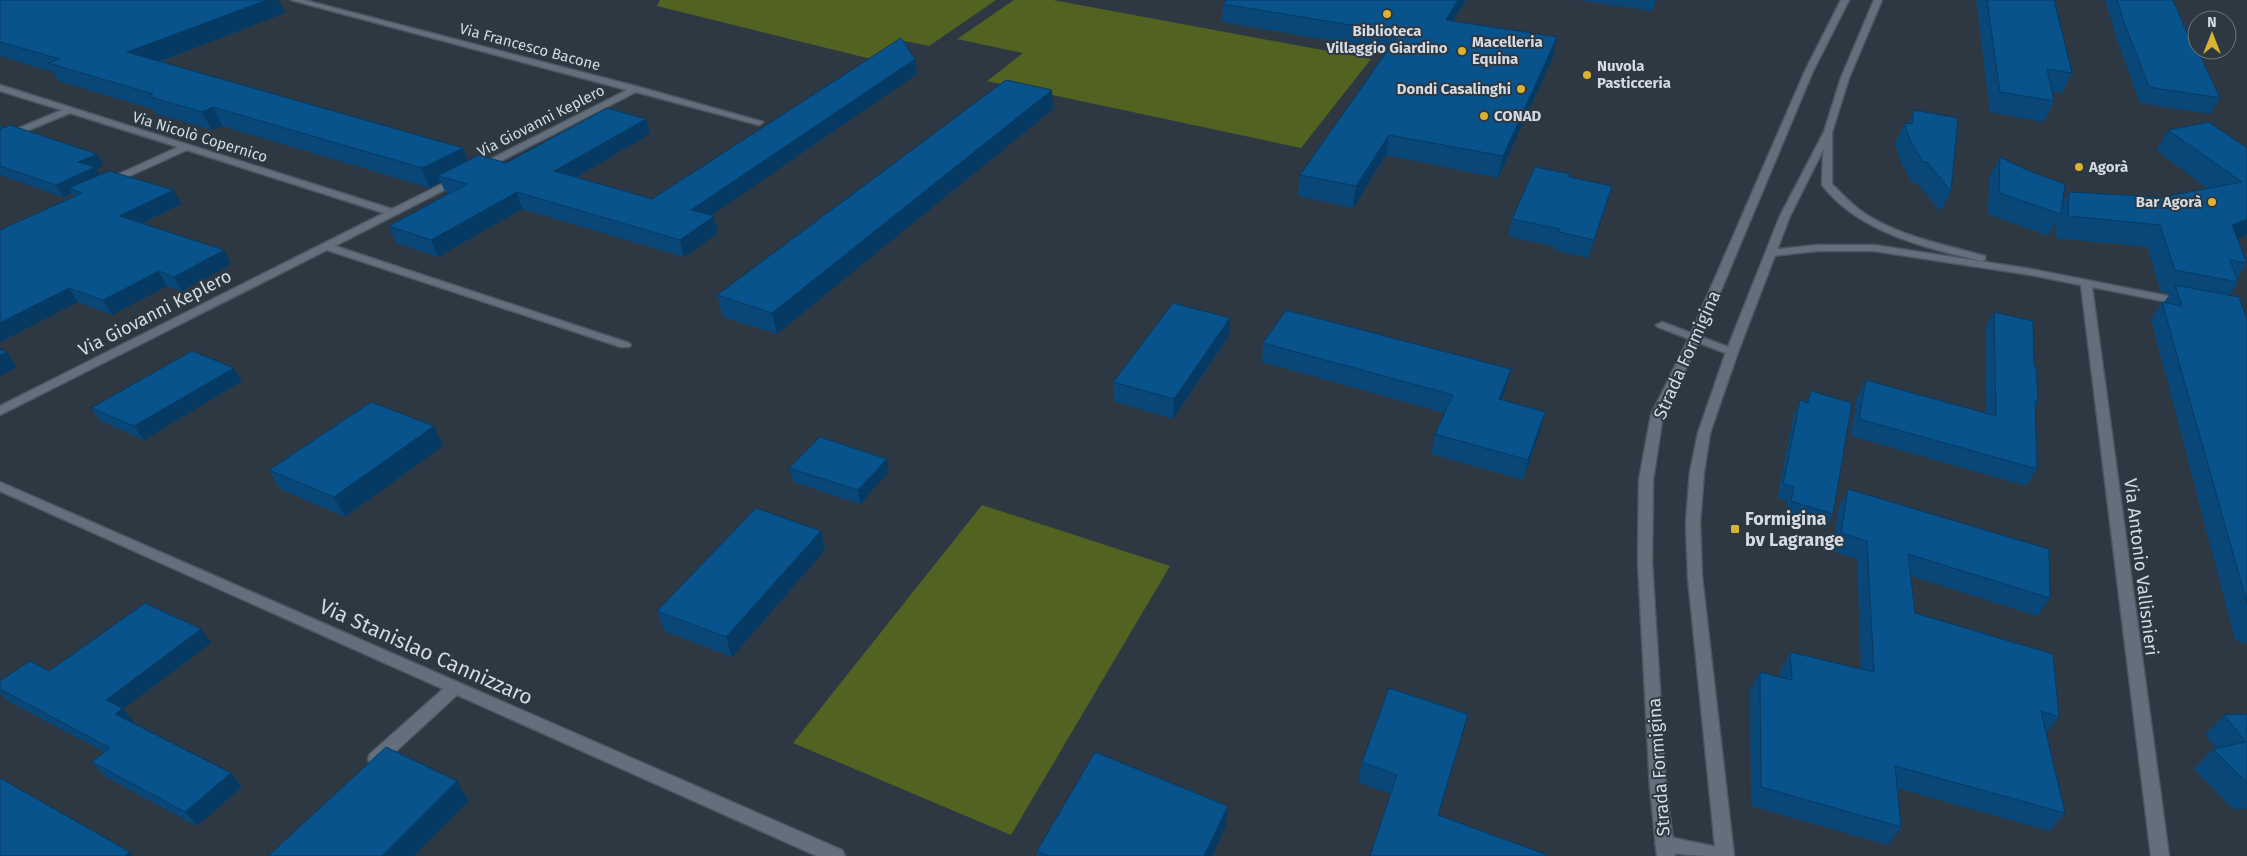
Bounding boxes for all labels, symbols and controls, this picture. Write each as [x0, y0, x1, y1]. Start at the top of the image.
marker: Biblioteca Villaggio Giardino [1381, 8, 1393, 20]
north arrow [2187, 10, 2237, 60]
text: N [2207, 14, 2217, 31]
street label: Via Francesco Bacone [457, 20, 603, 74]
place label: Biblioteca Villaggio Giardino [1325, 22, 1448, 57]
place label: Macelleria Equina [1472, 33, 1543, 68]
marker: Macelleria Equina [1456, 45, 1468, 57]
place label: Nuvola Pasticceria [1597, 57, 1671, 92]
marker: Nuvola Pasticceria [1581, 69, 1593, 81]
place label: Dondi Casalinghi [1397, 80, 1511, 98]
street label: Via Giovanni Keplero [474, 81, 608, 161]
marker: Dondi Casalinghi [1515, 83, 1527, 95]
place label: CONAD [1494, 107, 1541, 125]
street label: Via Nicolò Copernico [130, 108, 270, 166]
marker: CONAD [1478, 110, 1490, 122]
place label: Agorà [2088, 158, 2128, 176]
marker: Agorà [2073, 161, 2085, 173]
place label: Bar Agorà [2136, 193, 2202, 211]
marker: Bar Agorà [2206, 196, 2218, 208]
street label: Via Giovanni Keplero [75, 265, 235, 361]
street label: Strada Formigina [1649, 287, 1725, 423]
street label: Via Antonio Vallisnieri [2119, 477, 2163, 657]
place label: Formigina bv Lagrange [1745, 508, 1844, 551]
marker: Formigina bv Lagrange [1729, 523, 1741, 535]
street label: Via Stanislao Cannizzaro [315, 593, 537, 711]
street label: Strada Formigina [1643, 697, 1675, 837]

